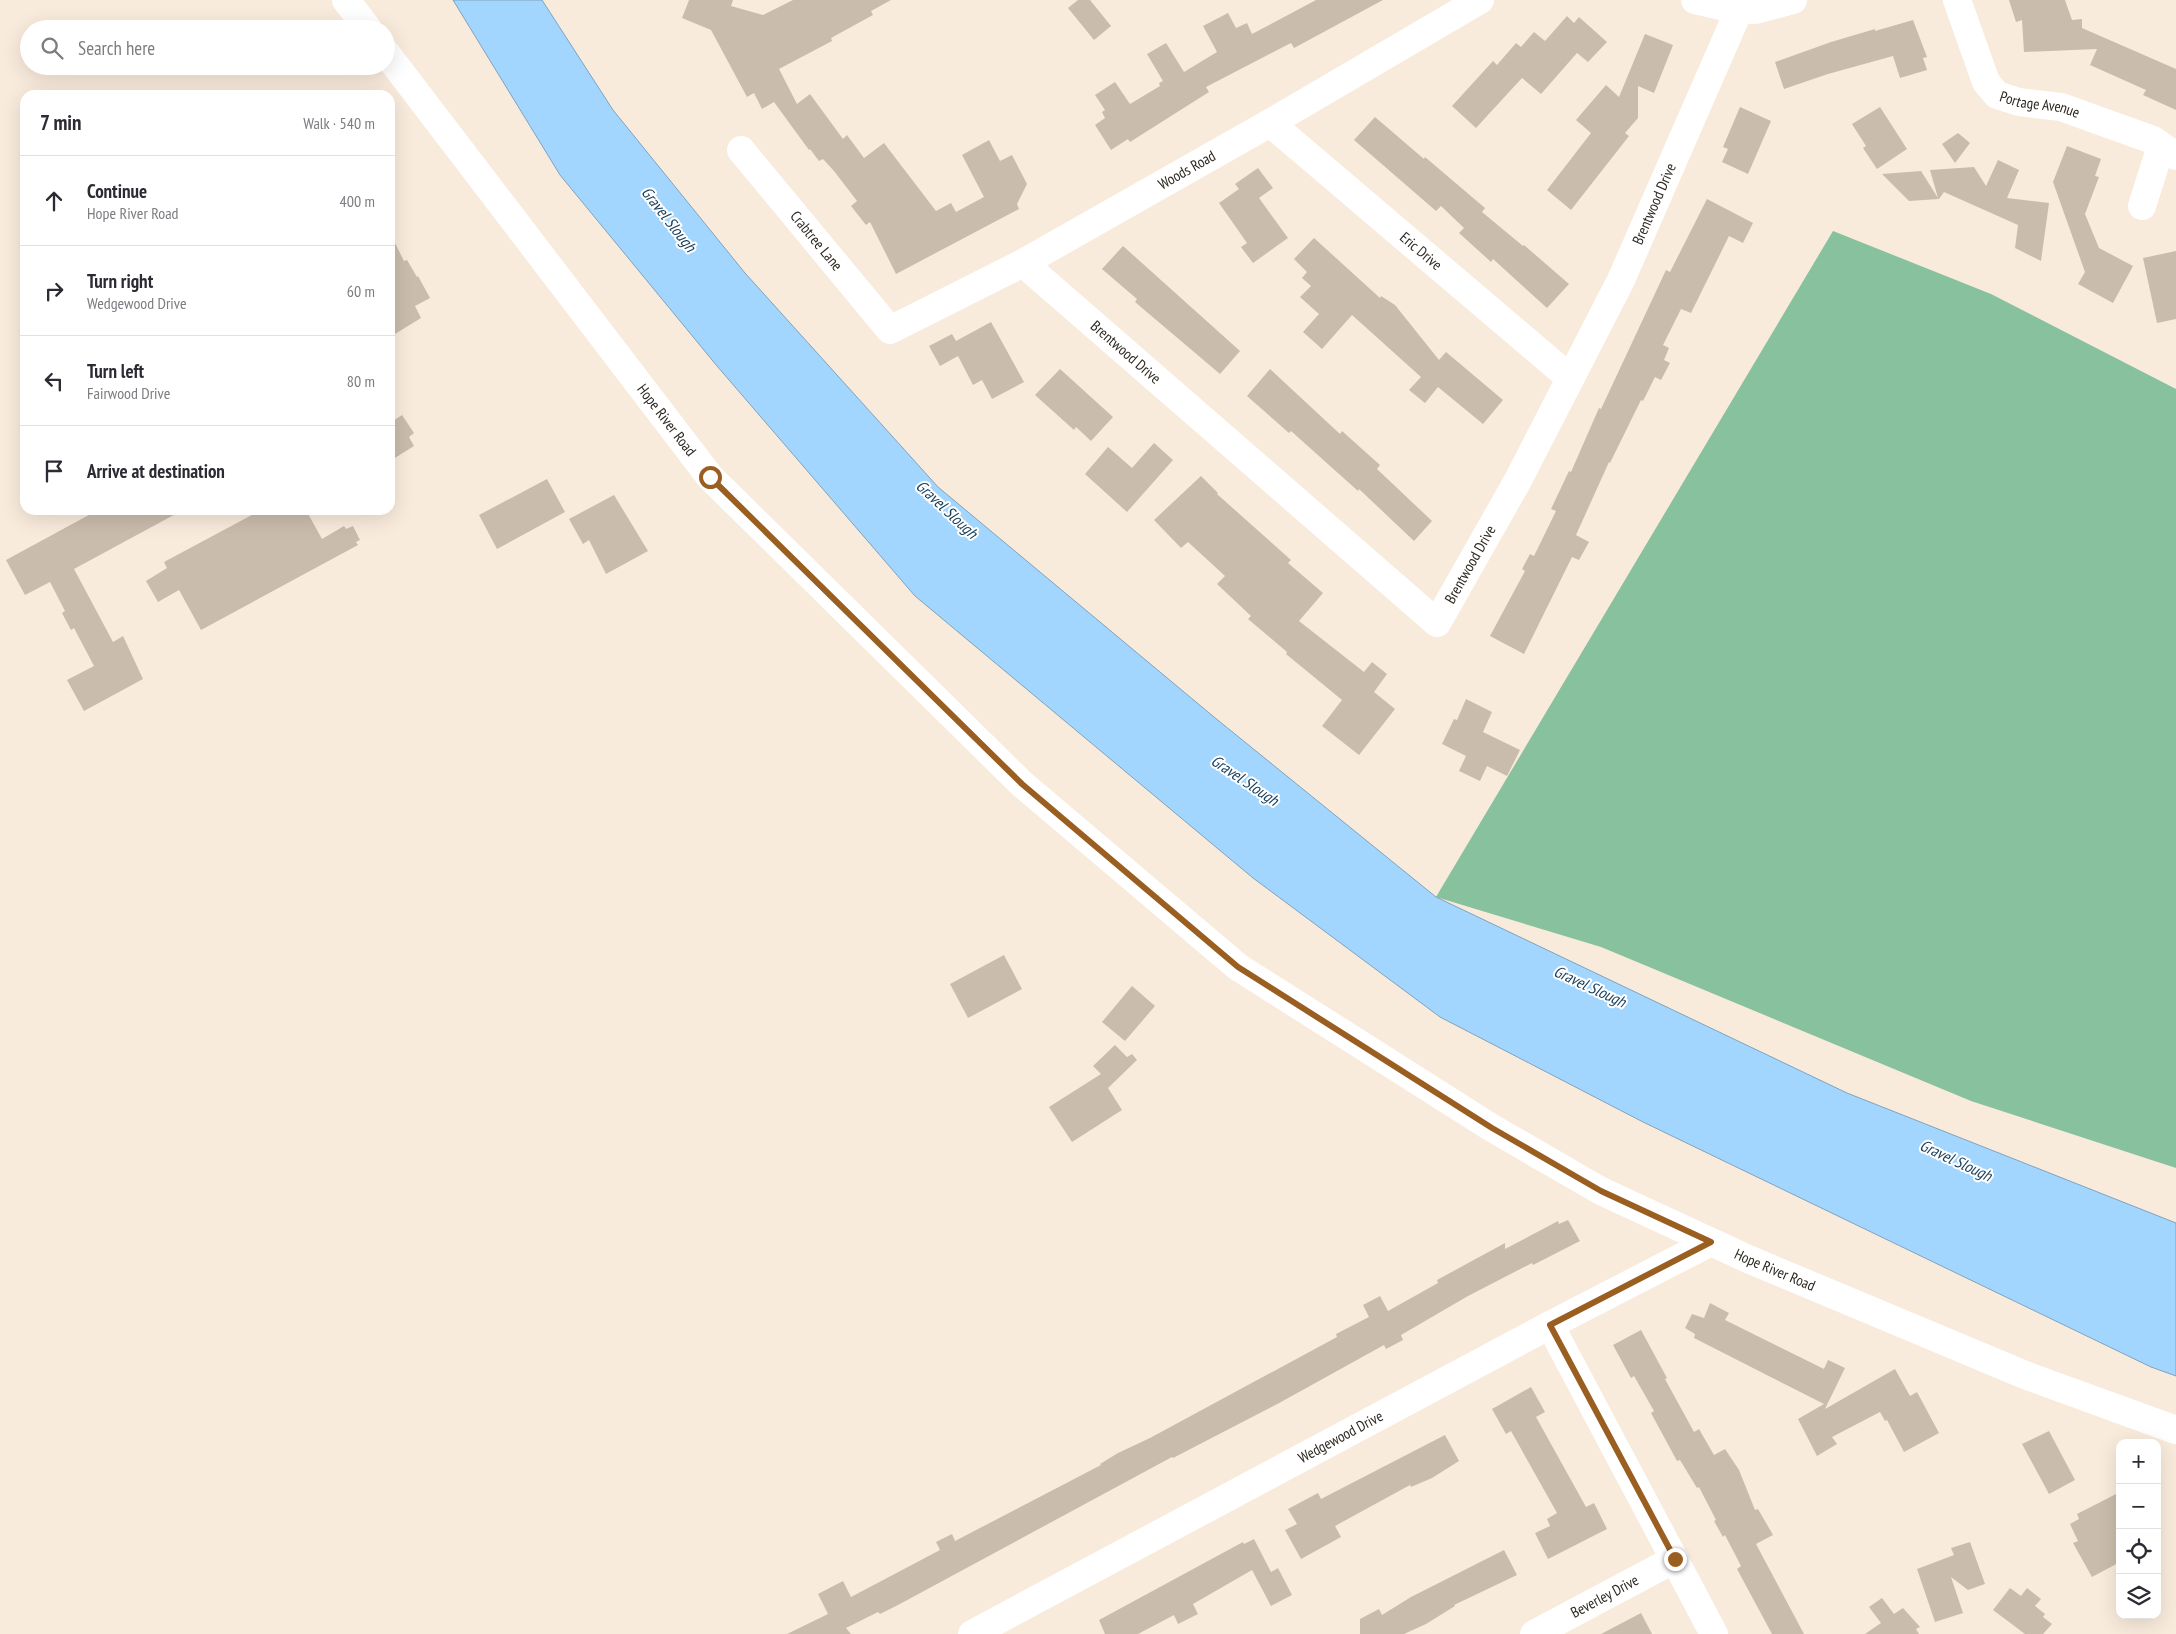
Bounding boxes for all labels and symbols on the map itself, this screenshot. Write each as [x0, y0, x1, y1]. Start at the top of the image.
street label: Portage Avenue [1998, 87, 2082, 122]
street label: Woods Road [1155, 146, 1219, 193]
street label: Brentwood Drive [1628, 160, 1680, 247]
water label: Gravel Slough [637, 183, 701, 256]
street label: Crabtree Lane [786, 207, 847, 274]
street label: Eric Drive [1396, 228, 1446, 274]
street label: Brentwood Drive [1087, 316, 1165, 388]
street label: Hope River Road [633, 380, 701, 460]
route start [699, 466, 722, 489]
water label: Gravel Slough [912, 475, 983, 543]
street label: Brentwood Drive [1440, 522, 1499, 607]
water label: Gravel Slough [1207, 750, 1283, 810]
water label: Gravel Slough [1551, 961, 1630, 1012]
water label: Gravel Slough [1917, 1135, 1996, 1186]
street label: Hope River Road [1732, 1244, 1818, 1295]
street label: Wedgewood Drive [1295, 1406, 1386, 1467]
route end [1664, 1548, 1687, 1571]
street label: Beverley Drive [1567, 1570, 1642, 1622]

